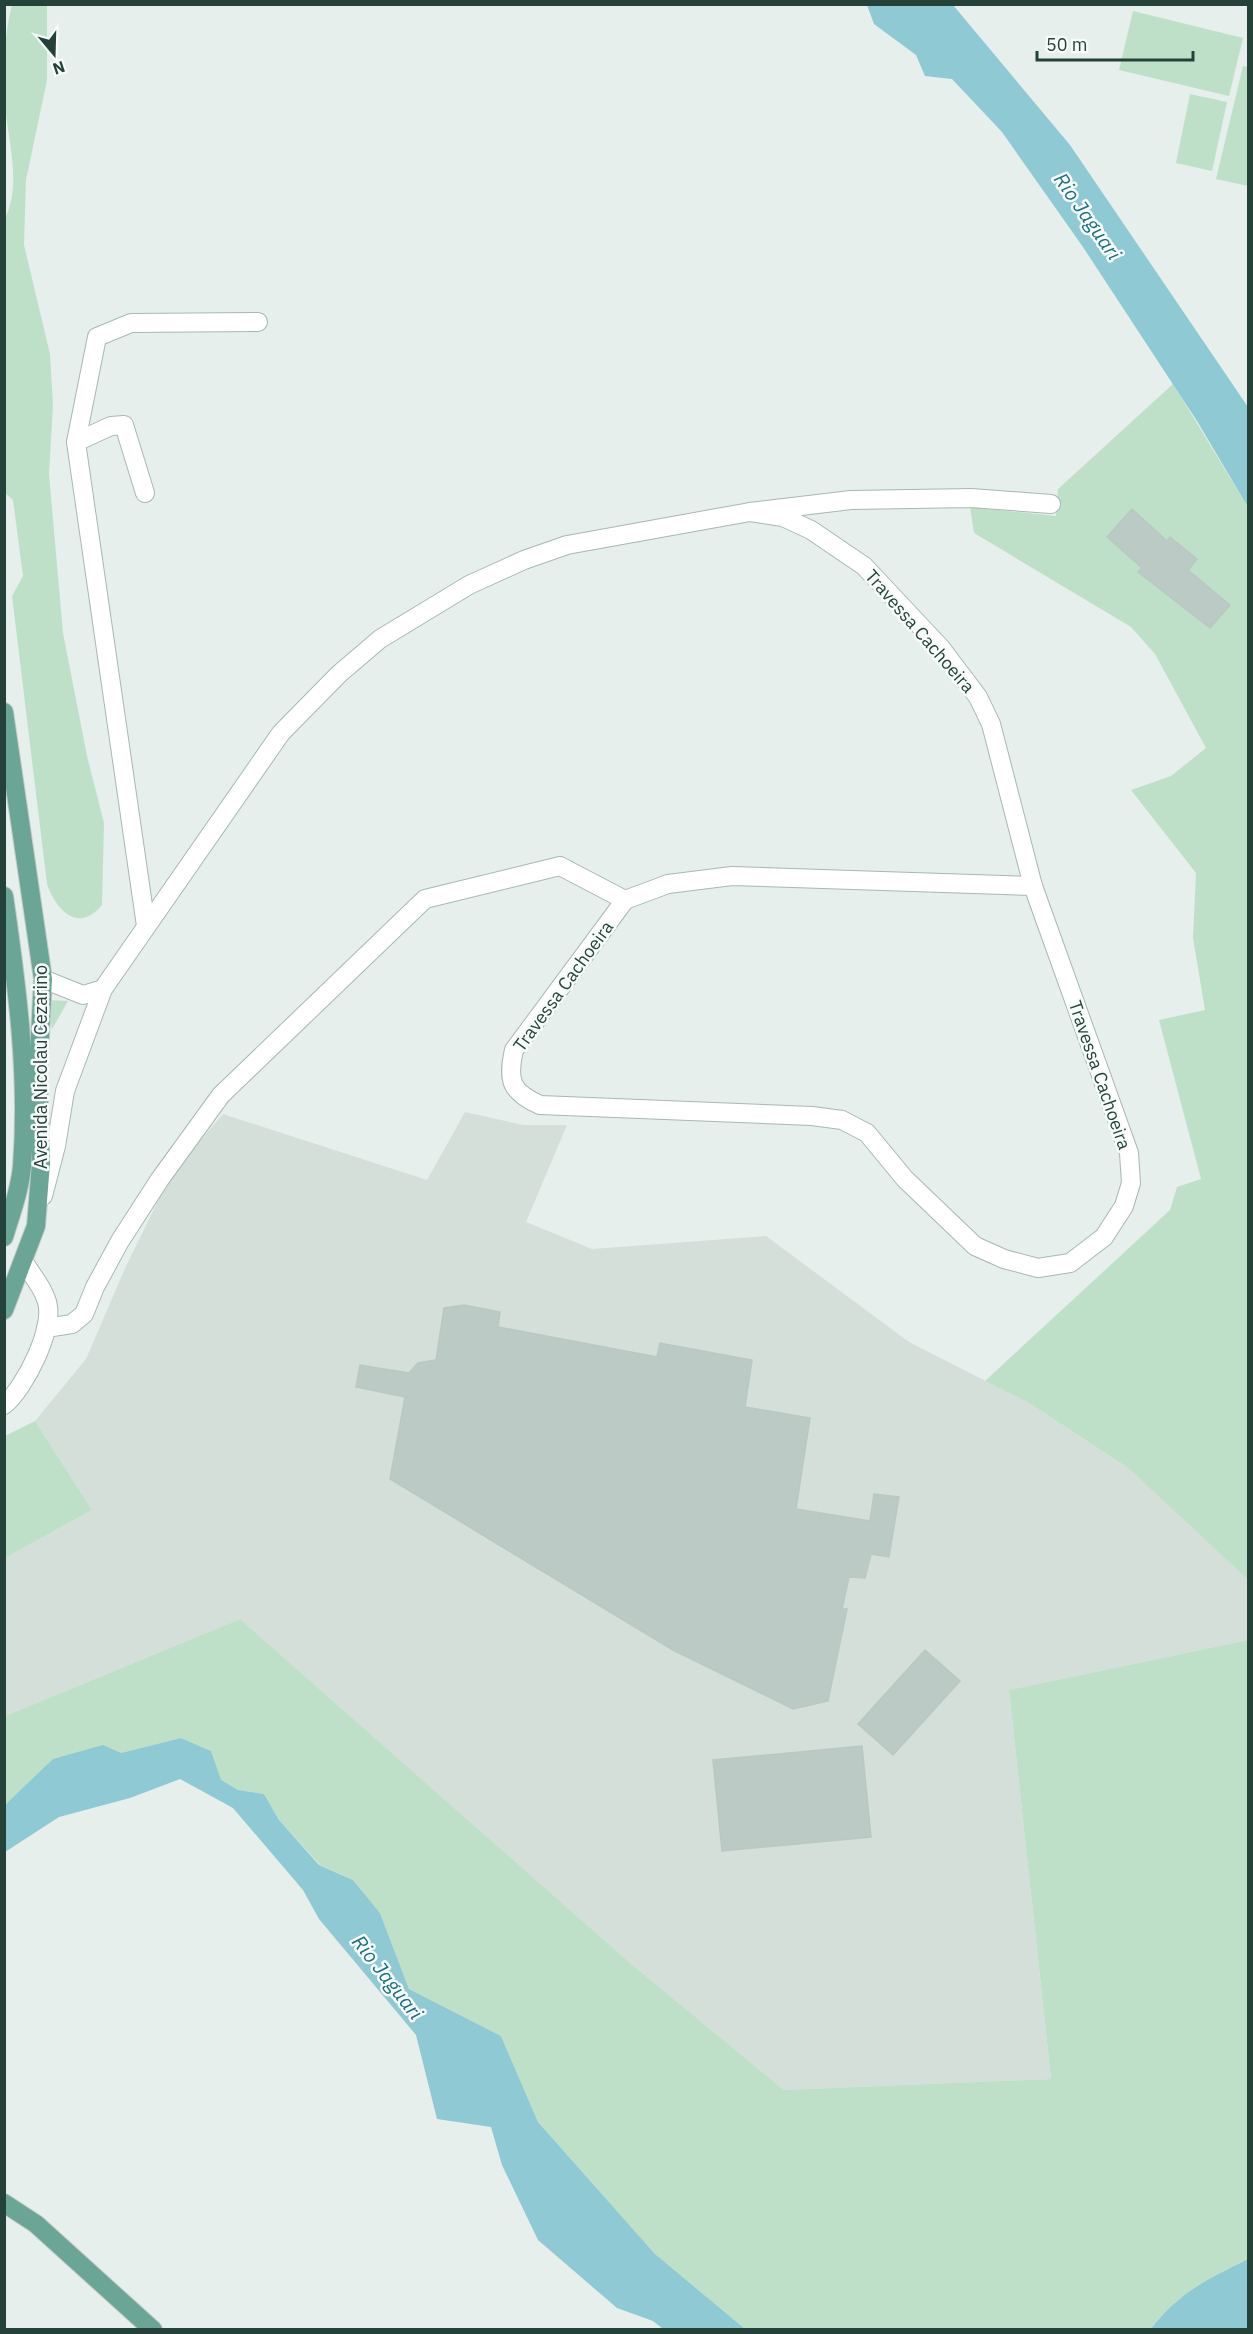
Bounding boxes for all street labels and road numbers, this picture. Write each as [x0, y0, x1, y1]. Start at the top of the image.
street label: Travessa Cachoeira [860, 565, 980, 698]
street label: Travessa Cachoeira [508, 916, 618, 1056]
street label: Avenida Nicolau Cezarino [29, 965, 52, 1169]
street label: Travessa Cachoeira [1064, 997, 1136, 1153]

